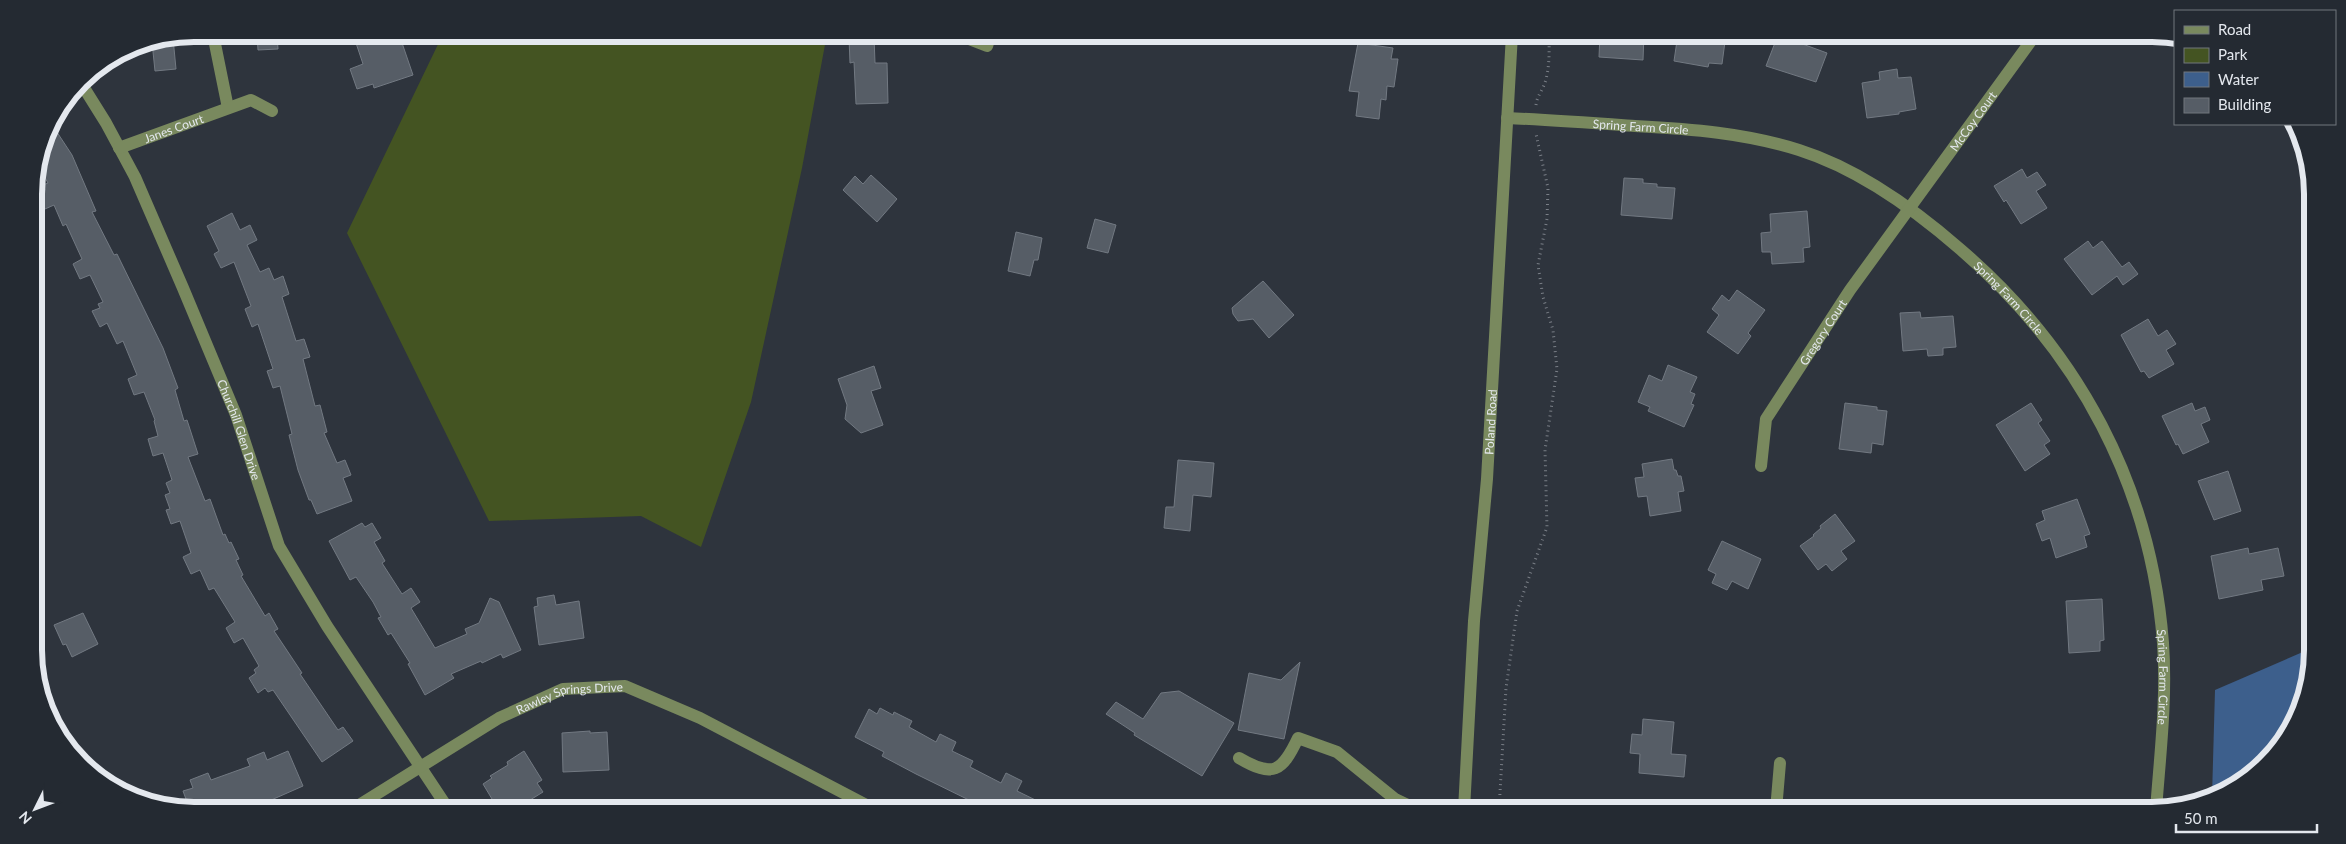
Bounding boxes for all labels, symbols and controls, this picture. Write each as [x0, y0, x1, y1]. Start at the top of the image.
legend [2174, 10, 2336, 125]
text: Road [2218, 20, 2251, 38]
text: Park [2218, 45, 2248, 63]
text: Water [2218, 70, 2259, 88]
street label: McCoy Court [1946, 88, 2000, 154]
text: Building [2218, 95, 2271, 113]
street label: Janes Court [142, 110, 206, 146]
street label: Spring Farm Circle [1592, 116, 1689, 137]
street label: Spring Farm Circle [1971, 258, 2047, 338]
street label: Gregory Court [1796, 296, 1850, 368]
street label: Churchill Glen Drive [214, 377, 264, 482]
street label: Poland Road [1481, 389, 1500, 455]
street label: Spring Farm Circle [2154, 629, 2172, 725]
street label: Rawley Springs Drive [513, 679, 623, 717]
north arrow [10, 784, 60, 834]
scale bar [2176, 802, 2317, 834]
text: N [15, 808, 35, 828]
text: 50 m [2184, 809, 2218, 827]

